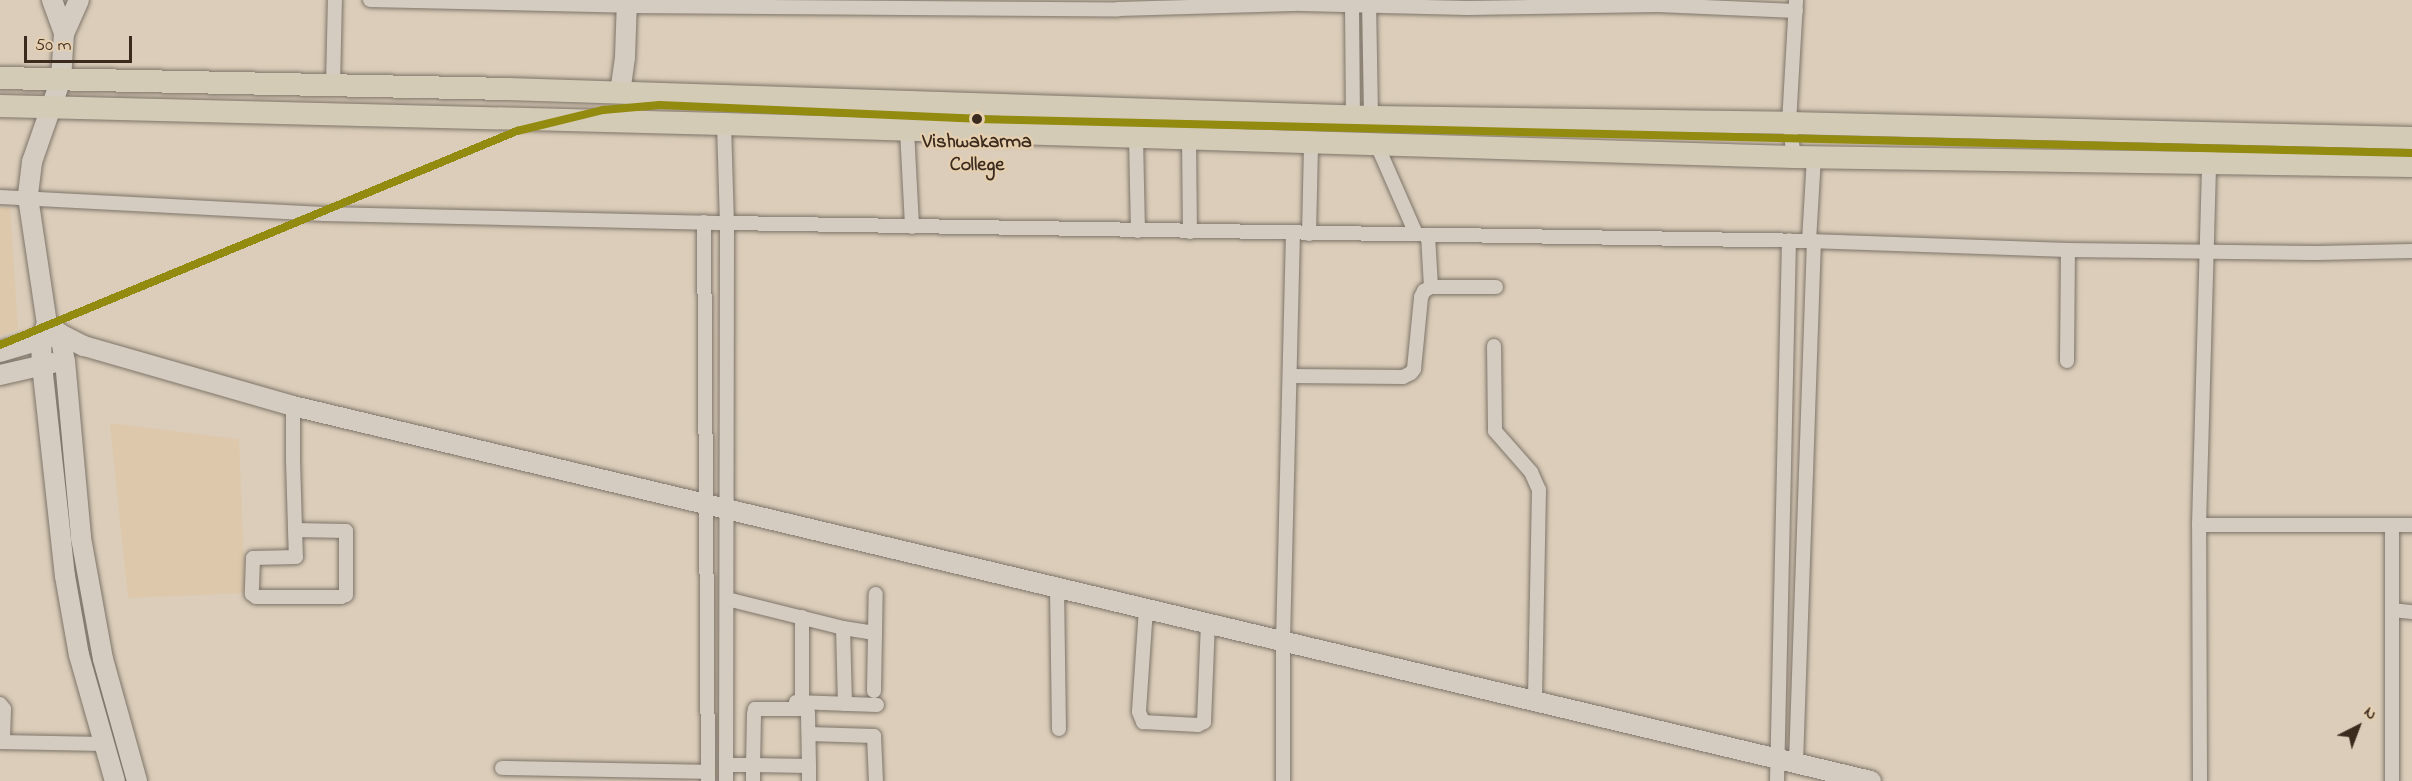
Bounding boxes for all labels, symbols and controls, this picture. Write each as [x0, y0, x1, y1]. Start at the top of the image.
scale bar [27, 24, 135, 62]
text: 50 m [35, 33, 72, 59]
marker: Vishwakarma College [968, 110, 986, 128]
place label: Vishwakarma College [922, 131, 1032, 178]
north arrow [2328, 697, 2388, 757]
text: N [2358, 701, 2382, 726]

